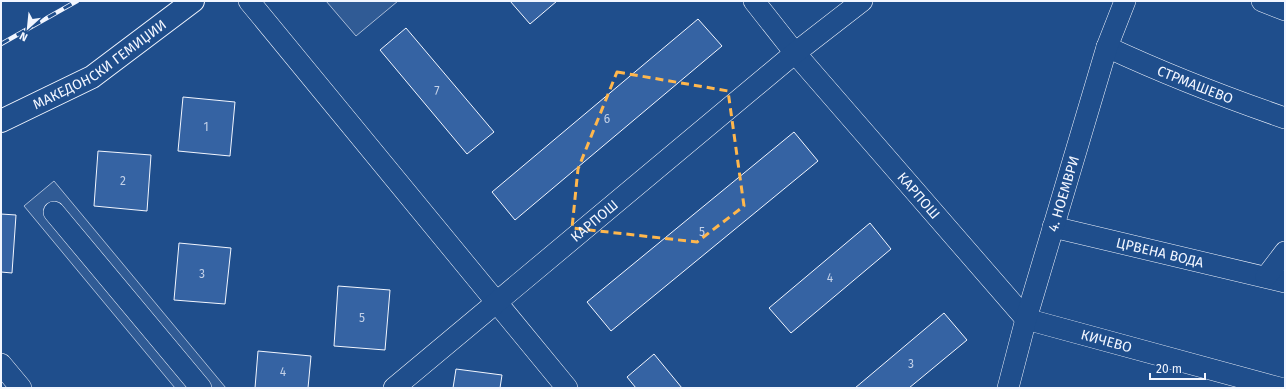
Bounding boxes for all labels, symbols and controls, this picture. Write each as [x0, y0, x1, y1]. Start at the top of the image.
north arrow [8, 8, 48, 48]
street label: МАКЕДОНСКИ ГЕМИЏИИ [30, 16, 170, 113]
text: N [17, 29, 30, 44]
street label: СТРМАШЕВО [1155, 62, 1236, 107]
house number: 7 [434, 84, 440, 98]
house number: 6 [604, 112, 610, 126]
house number: 1 [203, 120, 209, 134]
street label: 4. НОЕМВРИ [1044, 154, 1083, 234]
street label: КАРПОШ [894, 169, 944, 222]
house number: 2 [120, 174, 126, 188]
street label: КАРПОШ [567, 196, 621, 245]
house number: 5 [699, 225, 705, 239]
street label: ЦРВЕНА ВОДА [1115, 234, 1205, 271]
house number: 3 [199, 267, 205, 281]
house number: 4 [827, 271, 834, 285]
house number: 5 [359, 311, 365, 325]
street label: КИЧЕВО [1079, 326, 1134, 356]
scale bar [1150, 355, 1205, 381]
house number: 3 [908, 357, 914, 371]
text: 20 m [1156, 362, 1182, 376]
house number: 4 [280, 365, 287, 379]

